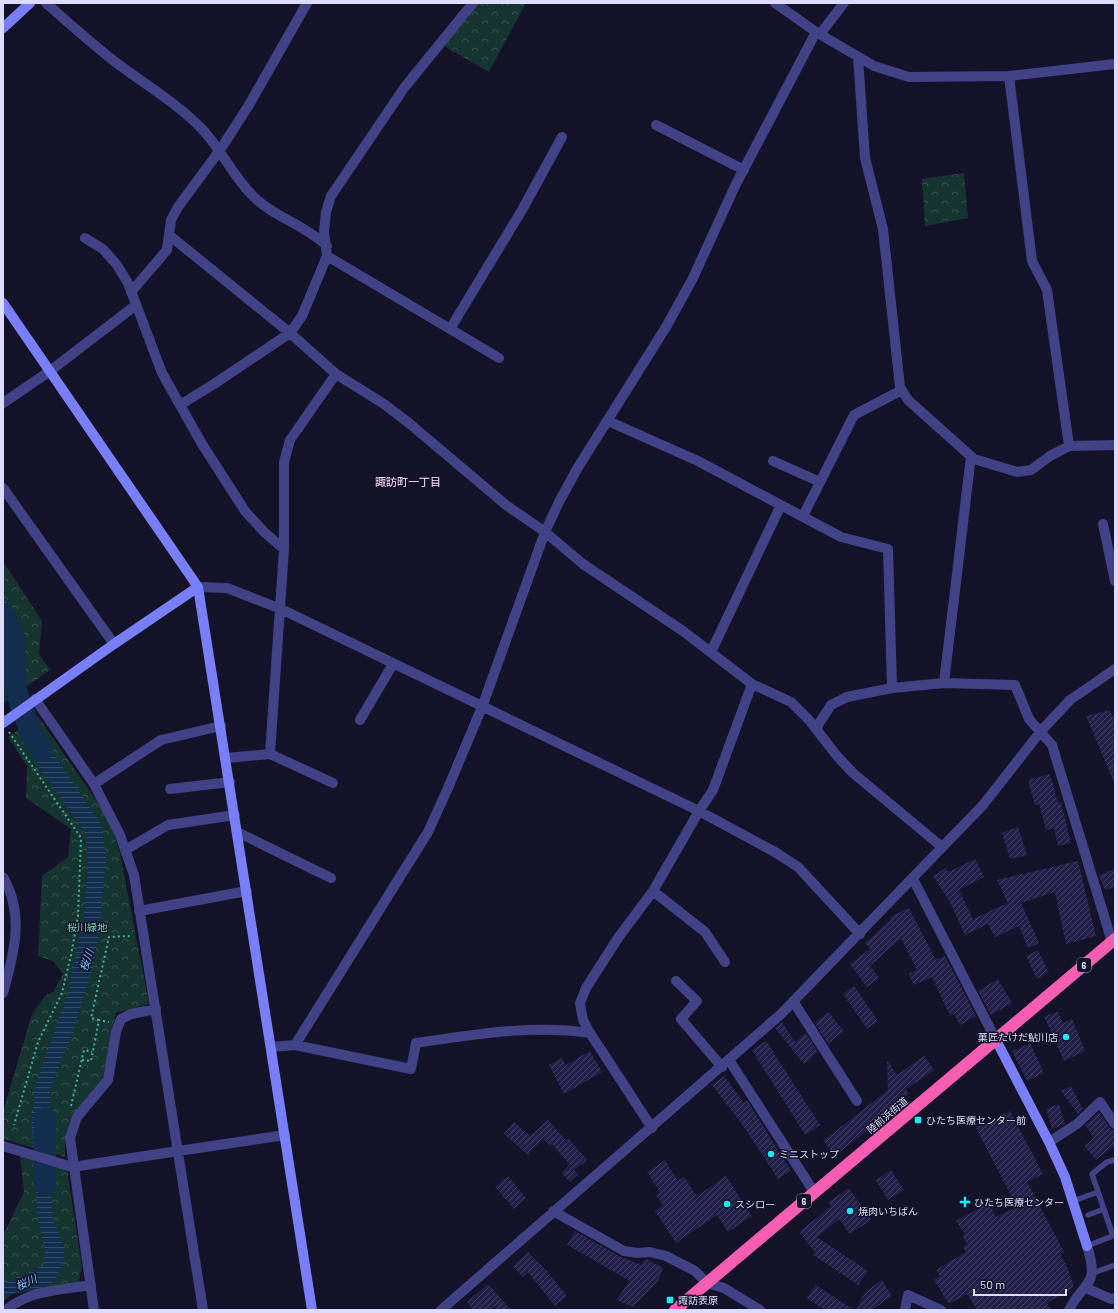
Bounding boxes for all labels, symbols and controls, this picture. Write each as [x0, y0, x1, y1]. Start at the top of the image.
district label: 諏訪町一丁目 [375, 475, 441, 488]
park label: 桜川緑地 [67, 921, 108, 933]
water label: 桜川 [76, 947, 96, 973]
road number: 6 [1077, 958, 1091, 972]
place label: 菓匠たけだ鮎川店 [977, 1031, 1058, 1043]
marker: 菓匠たけだ鮎川店 [1061, 1032, 1071, 1042]
street label: 陸前浜街道 [864, 1094, 910, 1136]
place label: ひたち医療センター前 [926, 1114, 1026, 1126]
marker: ひたち医療センター前 [913, 1115, 923, 1125]
place label: ミニストップ [779, 1148, 839, 1160]
marker: ミニストップ [766, 1149, 776, 1159]
road number: 6 [797, 1194, 811, 1208]
marker: ひたち医療センター [959, 1196, 971, 1208]
place label: ひたち医療センター [974, 1196, 1064, 1208]
place label: スシロー [735, 1198, 775, 1210]
marker: スシロー [722, 1199, 732, 1209]
place label: 焼肉いちばん [858, 1205, 918, 1217]
marker: 焼肉いちばん [845, 1206, 855, 1216]
water label: 桜川 [13, 1271, 40, 1292]
scale bar [974, 1271, 1066, 1297]
text: 50 m [980, 1277, 1005, 1291]
place label: 諏訪表原 [678, 1294, 718, 1306]
marker: 諏訪表原 [665, 1295, 675, 1305]

